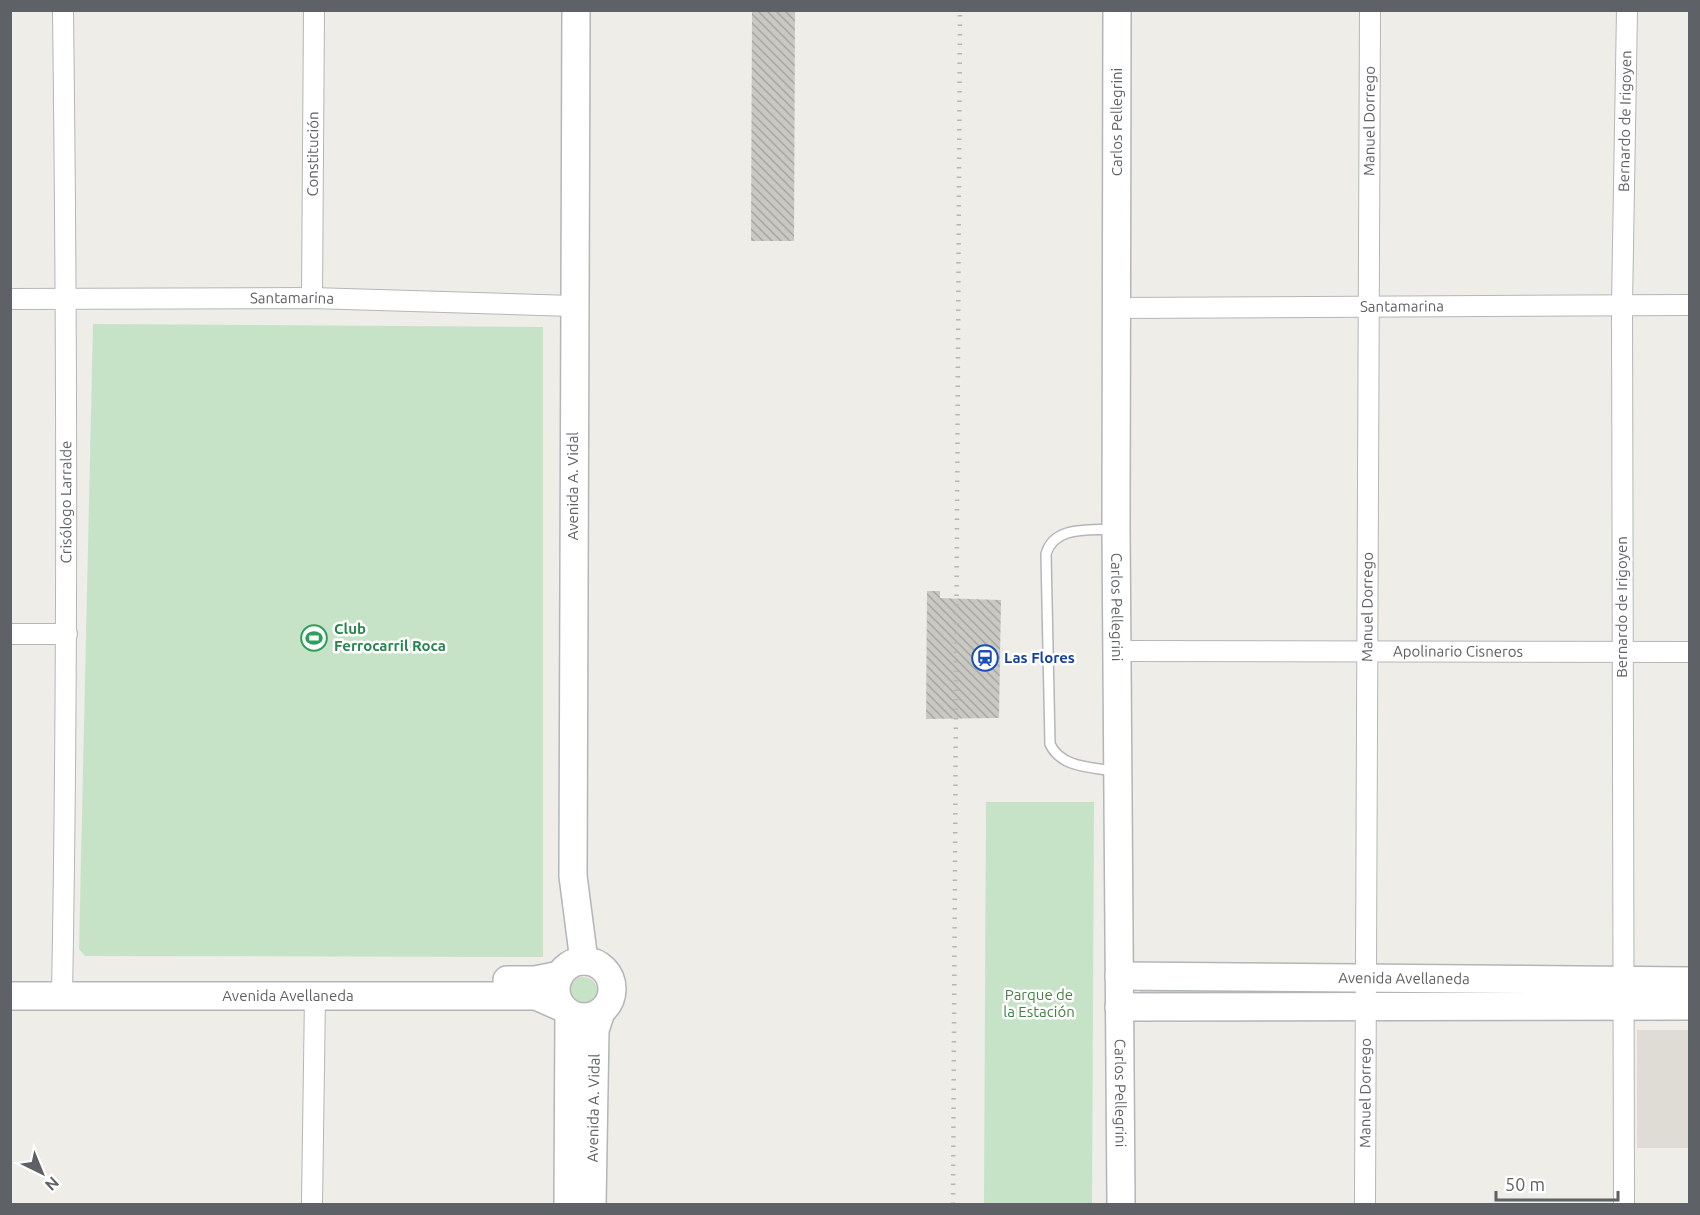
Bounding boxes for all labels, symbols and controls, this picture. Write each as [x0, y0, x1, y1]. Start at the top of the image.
street label: Bernardo de Irigoyen [1615, 50, 1634, 192]
street label: Manuel Dorrego [1360, 66, 1378, 176]
street label: Carlos Pellegrini [1108, 68, 1125, 176]
street label: Constitución [304, 111, 321, 197]
street label: Santamarina [250, 289, 334, 307]
street label: Santamarina [1360, 297, 1444, 315]
street label: Avenida A. Vidal [564, 432, 581, 540]
street label: Crisólogo Larralde [57, 441, 74, 563]
street label: Bernardo de Irigoyen [1613, 536, 1630, 678]
street label: Manuel Dorrego [1358, 552, 1376, 662]
street label: Carlos Pellegrini [1108, 553, 1126, 661]
place label: Club Ferrocarril Roca [334, 620, 446, 654]
sports icon: Club Ferrocarril Roca [299, 623, 329, 653]
street label: Apolinario Cisneros [1393, 642, 1523, 660]
station icon: Las Flores [970, 643, 1000, 673]
place label: Las Flores [1004, 649, 1075, 666]
street label: Avenida Avellaneda [1338, 969, 1470, 987]
park label: Parque de la Estación [1003, 986, 1075, 1020]
street label: Avenida Avellaneda [222, 987, 354, 1004]
street label: Manuel Dorrego [1356, 1038, 1374, 1148]
street label: Carlos Pellegrini [1112, 1039, 1130, 1147]
street label: Avenida A. Vidal [584, 1053, 603, 1162]
north arrow [12, 1143, 72, 1203]
scale bar [1496, 1164, 1618, 1202]
text: N [42, 1173, 63, 1195]
text: 50 m [1505, 1174, 1545, 1194]

